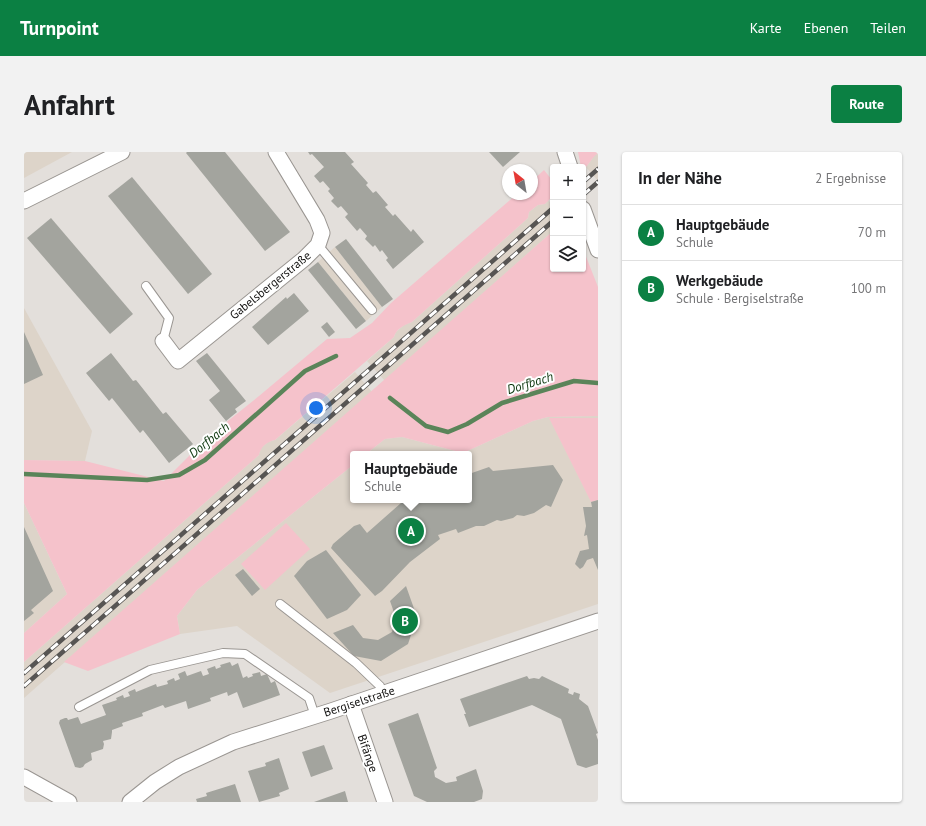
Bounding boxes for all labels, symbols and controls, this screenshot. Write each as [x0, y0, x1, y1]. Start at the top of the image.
text: Turnpoint [20, 16, 99, 40]
text: Karte [750, 19, 782, 37]
text: Ebenen [804, 19, 848, 37]
text: Teilen [870, 19, 906, 37]
button: Route [831, 85, 902, 123]
text: Anfahrt [24, 86, 115, 123]
north arrow [502, 164, 538, 200]
map controls [550, 164, 586, 272]
button: + [550, 164, 586, 200]
text: In der Nähe [638, 167, 722, 189]
text: 2 Ergebnisse [815, 170, 886, 187]
button: − [550, 200, 586, 236]
text: Hauptgebäude [676, 215, 769, 234]
text: A [647, 224, 655, 241]
text: 70 m [858, 224, 886, 241]
text: Schule [676, 234, 713, 251]
button: layers [550, 236, 586, 272]
street label: Gabelsbergerstraße [226, 248, 314, 322]
text: Werkgebäude [676, 271, 763, 290]
text: B [647, 280, 655, 297]
text: 100 m [851, 280, 886, 297]
text: Schule · Bergiselstraße [676, 290, 804, 307]
water label: Dorfbach [505, 368, 555, 398]
your location [306, 398, 326, 418]
water label: Dorfbach [185, 418, 233, 462]
popup [350, 451, 472, 503]
text: Hauptgebäude [364, 459, 458, 478]
text: Schule [364, 478, 402, 495]
pin: A [398, 516, 424, 546]
pin: B [392, 606, 418, 636]
street label: Bergiselstraße [322, 682, 396, 720]
street label: Bifänge [355, 732, 381, 774]

